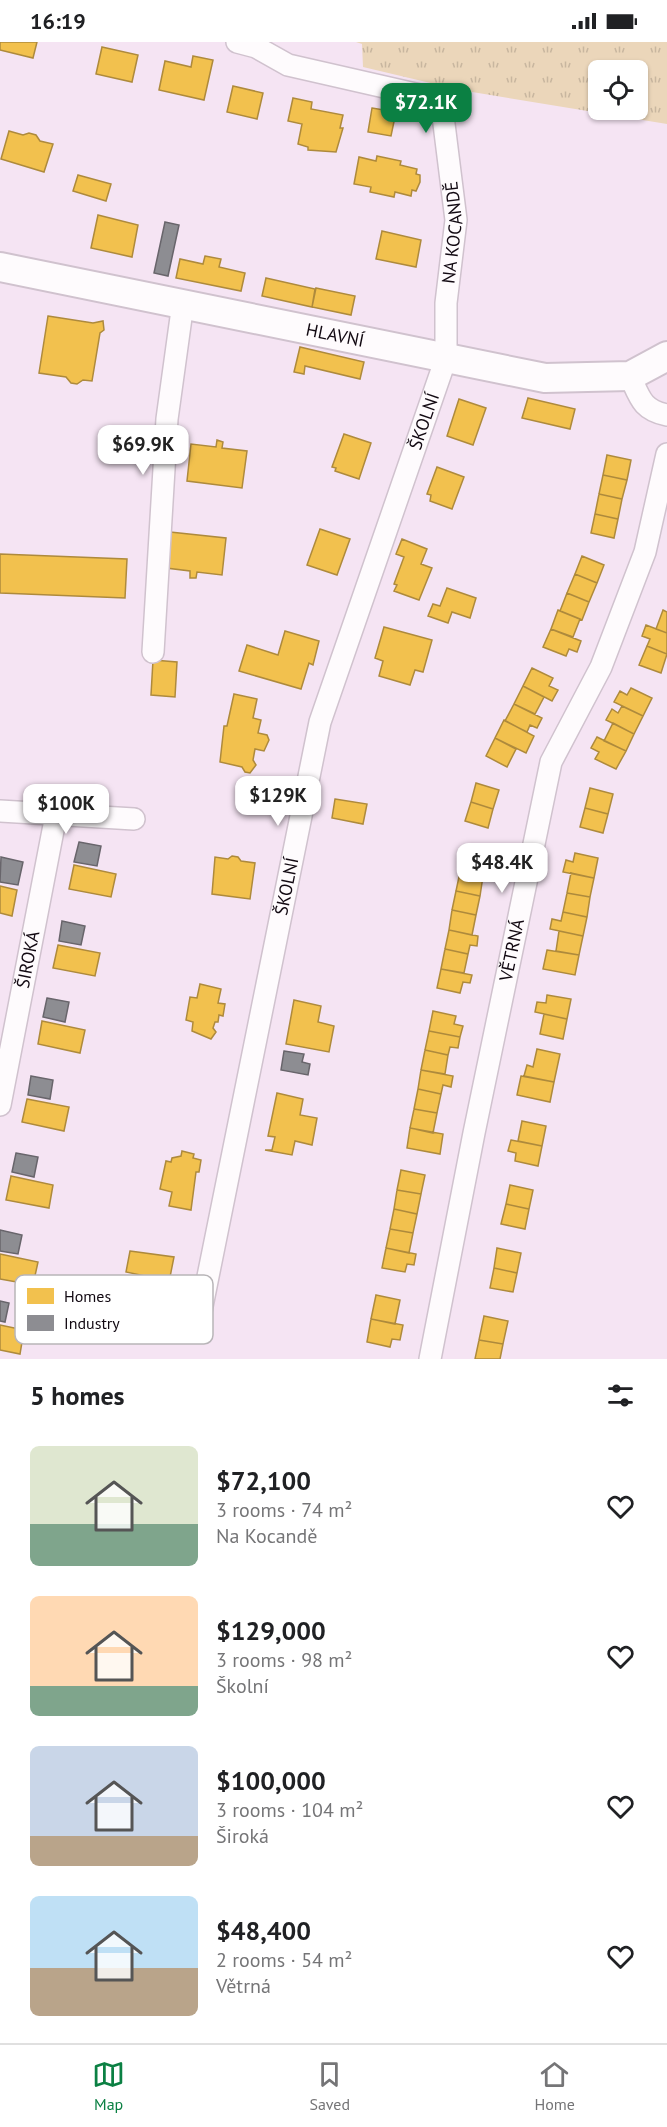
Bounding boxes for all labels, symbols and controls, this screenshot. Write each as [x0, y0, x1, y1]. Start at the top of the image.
text: 16:19 [30, 7, 86, 35]
map controls [588, 60, 648, 120]
button: locate [588, 60, 648, 120]
pin: $72.1K [377, 83, 475, 134]
text: $72.1K [395, 89, 457, 115]
street label: NA KOCANDĚ [436, 180, 468, 285]
street label: HLAVNÍ [304, 318, 367, 352]
street label: ŠKOLNÍ [403, 389, 444, 453]
pin: $69.9K [94, 425, 192, 476]
text: $69.9K [112, 431, 174, 457]
pin: $129K [236, 776, 320, 827]
text: $129K [249, 782, 307, 808]
pin: $100K [24, 784, 108, 835]
text: $100K [37, 790, 95, 816]
pin: $48.4K [453, 843, 551, 894]
text: $48.4K [471, 849, 533, 875]
street label: ŠKOLNÍ [269, 855, 304, 917]
street label: VĚTRNÁ [494, 916, 529, 984]
street label: ŠIROKÁ [11, 928, 44, 990]
legend [15, 1275, 213, 1344]
text: Homes [64, 1286, 111, 1306]
text: Industry [64, 1313, 120, 1333]
text: 5 homes [30, 1379, 125, 1412]
icon: filters [604, 1379, 637, 1412]
text: $72,100 [216, 1464, 311, 1497]
icon: home [78, 1470, 150, 1542]
icon: heart [604, 1490, 637, 1523]
text: 3 rooms · 74 m² [216, 1497, 352, 1523]
text: Na Kocandě [216, 1523, 317, 1549]
text: $129,000 [216, 1614, 326, 1647]
icon: home [78, 1620, 150, 1692]
icon: heart [604, 1640, 637, 1673]
text: 3 rooms · 98 m² [216, 1647, 352, 1673]
text: Školní [216, 1673, 269, 1699]
text: $100,000 [216, 1764, 326, 1797]
icon: home [78, 1770, 150, 1842]
icon: heart [604, 1790, 637, 1823]
text: 3 rooms · 104 m² [216, 1797, 363, 1823]
text: Široká [216, 1823, 269, 1849]
text: $48,400 [216, 1914, 311, 1947]
icon: home [78, 1920, 150, 1992]
icon: heart [604, 1940, 637, 1973]
text: 2 rooms · 54 m² [216, 1947, 352, 1973]
text: Větrná [216, 1973, 271, 1999]
tab: Map [92, 2058, 125, 2114]
tab: Saved [309, 2058, 350, 2114]
tab: Home [534, 2058, 575, 2114]

